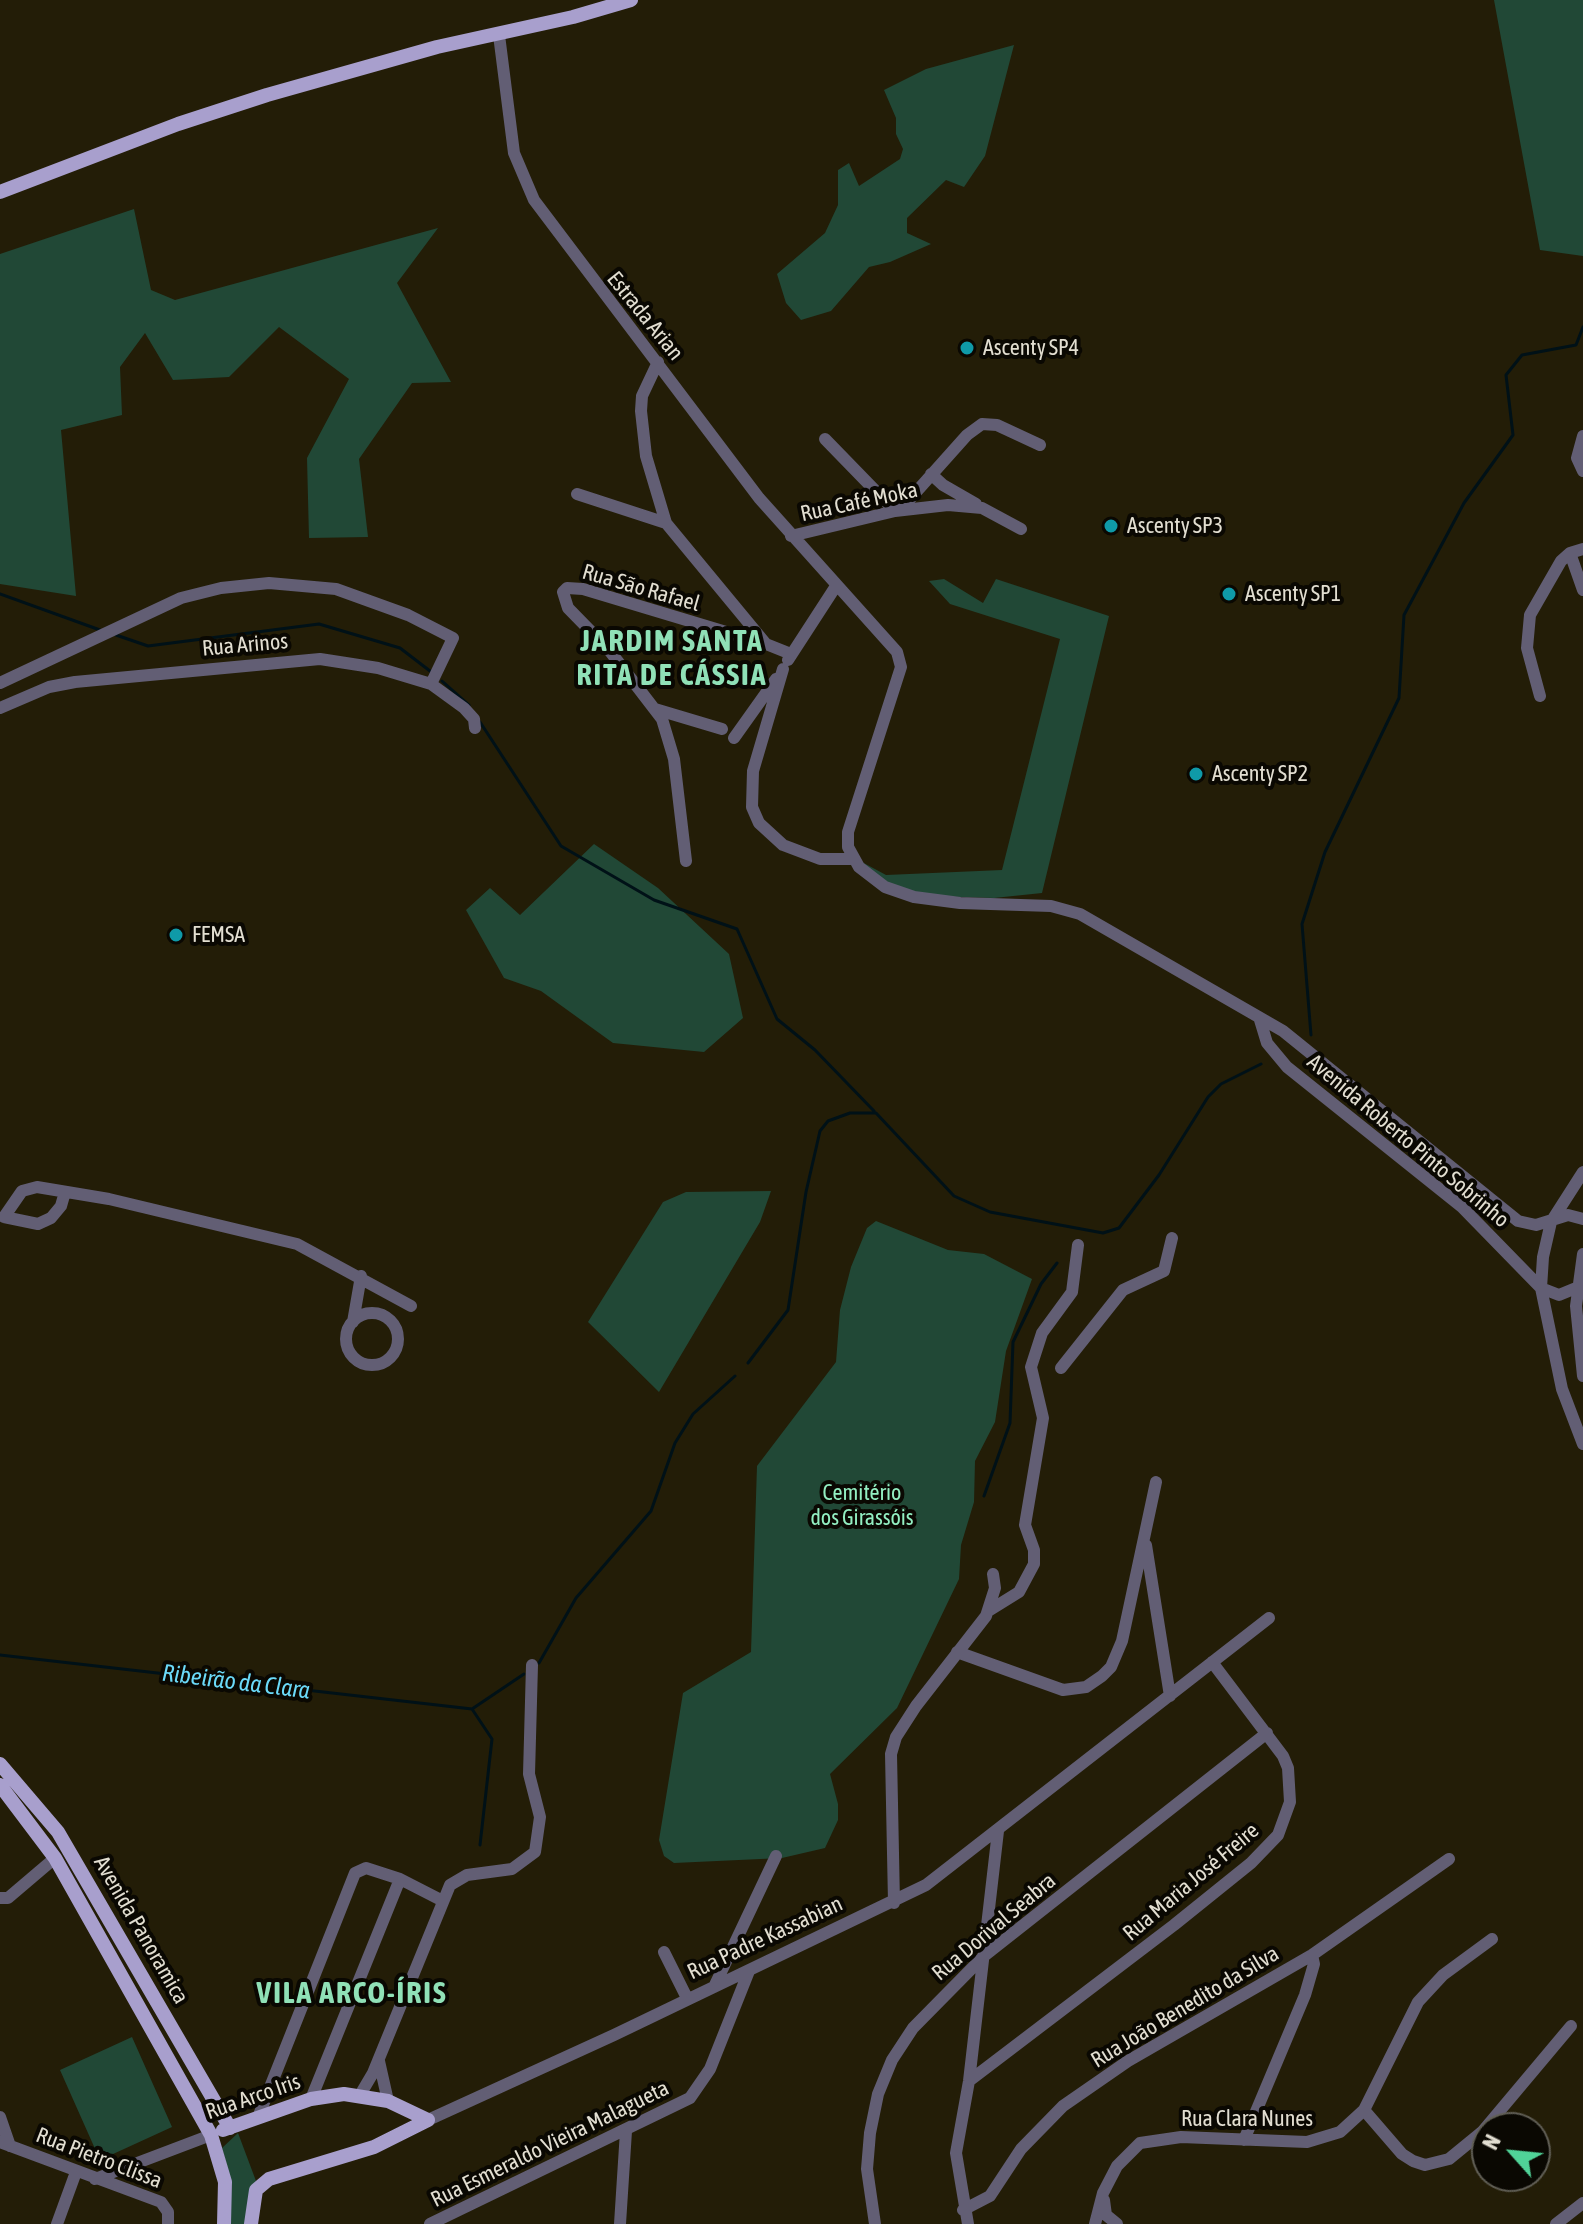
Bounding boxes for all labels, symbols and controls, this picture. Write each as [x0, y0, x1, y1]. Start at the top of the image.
street label: Estrada Arian [601, 266, 689, 366]
place label: Ascenty SP4 [983, 335, 1079, 361]
marker: Ascenty SP4 [958, 339, 976, 357]
street label: Rua Café Moka [798, 477, 920, 527]
place label: Ascenty SP3 [1127, 513, 1223, 539]
marker: Ascenty SP3 [1102, 517, 1120, 535]
street label: Rua São Rafael [579, 559, 703, 617]
place label: Ascenty SP1 [1245, 581, 1341, 607]
marker: Ascenty SP1 [1220, 585, 1238, 603]
district label: JARDIM SANTA RITA DE CÁSSIA [577, 624, 767, 694]
street label: Rua Arinos [201, 628, 289, 662]
place label: Ascenty SP2 [1212, 761, 1308, 787]
marker: Ascenty SP2 [1187, 765, 1205, 783]
place label: FEMSA [192, 922, 245, 948]
marker: FEMSA [167, 926, 185, 944]
street label: Avenida Roberto Pinto Sobrinho [1302, 1049, 1514, 1233]
park label: Cemitério dos Girassóis [810, 1480, 914, 1532]
water label: Ribeirão da Clara [160, 1659, 312, 1705]
street label: Rua Maria José Freire [1118, 1818, 1264, 1946]
street label: Avenida Panoramica [88, 1851, 194, 2009]
street label: Rua Dorival Seabra [927, 1868, 1061, 1986]
street label: Rua Padre Kassabian [683, 1891, 847, 1985]
street label: Rua João Benedito da Silva [1086, 1940, 1284, 2074]
district label: VILA ARCO-ÍRIS [257, 1976, 447, 2012]
street label: Rua Arco Iris [202, 2068, 304, 2126]
street label: Rua Esmeraldo Vieira Malagueta [427, 2075, 673, 2213]
street label: Rua Clara Nunes [1181, 2106, 1313, 2132]
north arrow [1471, 2112, 1551, 2192]
street label: Rua Pietro Clissa [32, 2122, 166, 2194]
text: N [1477, 2130, 1506, 2154]

